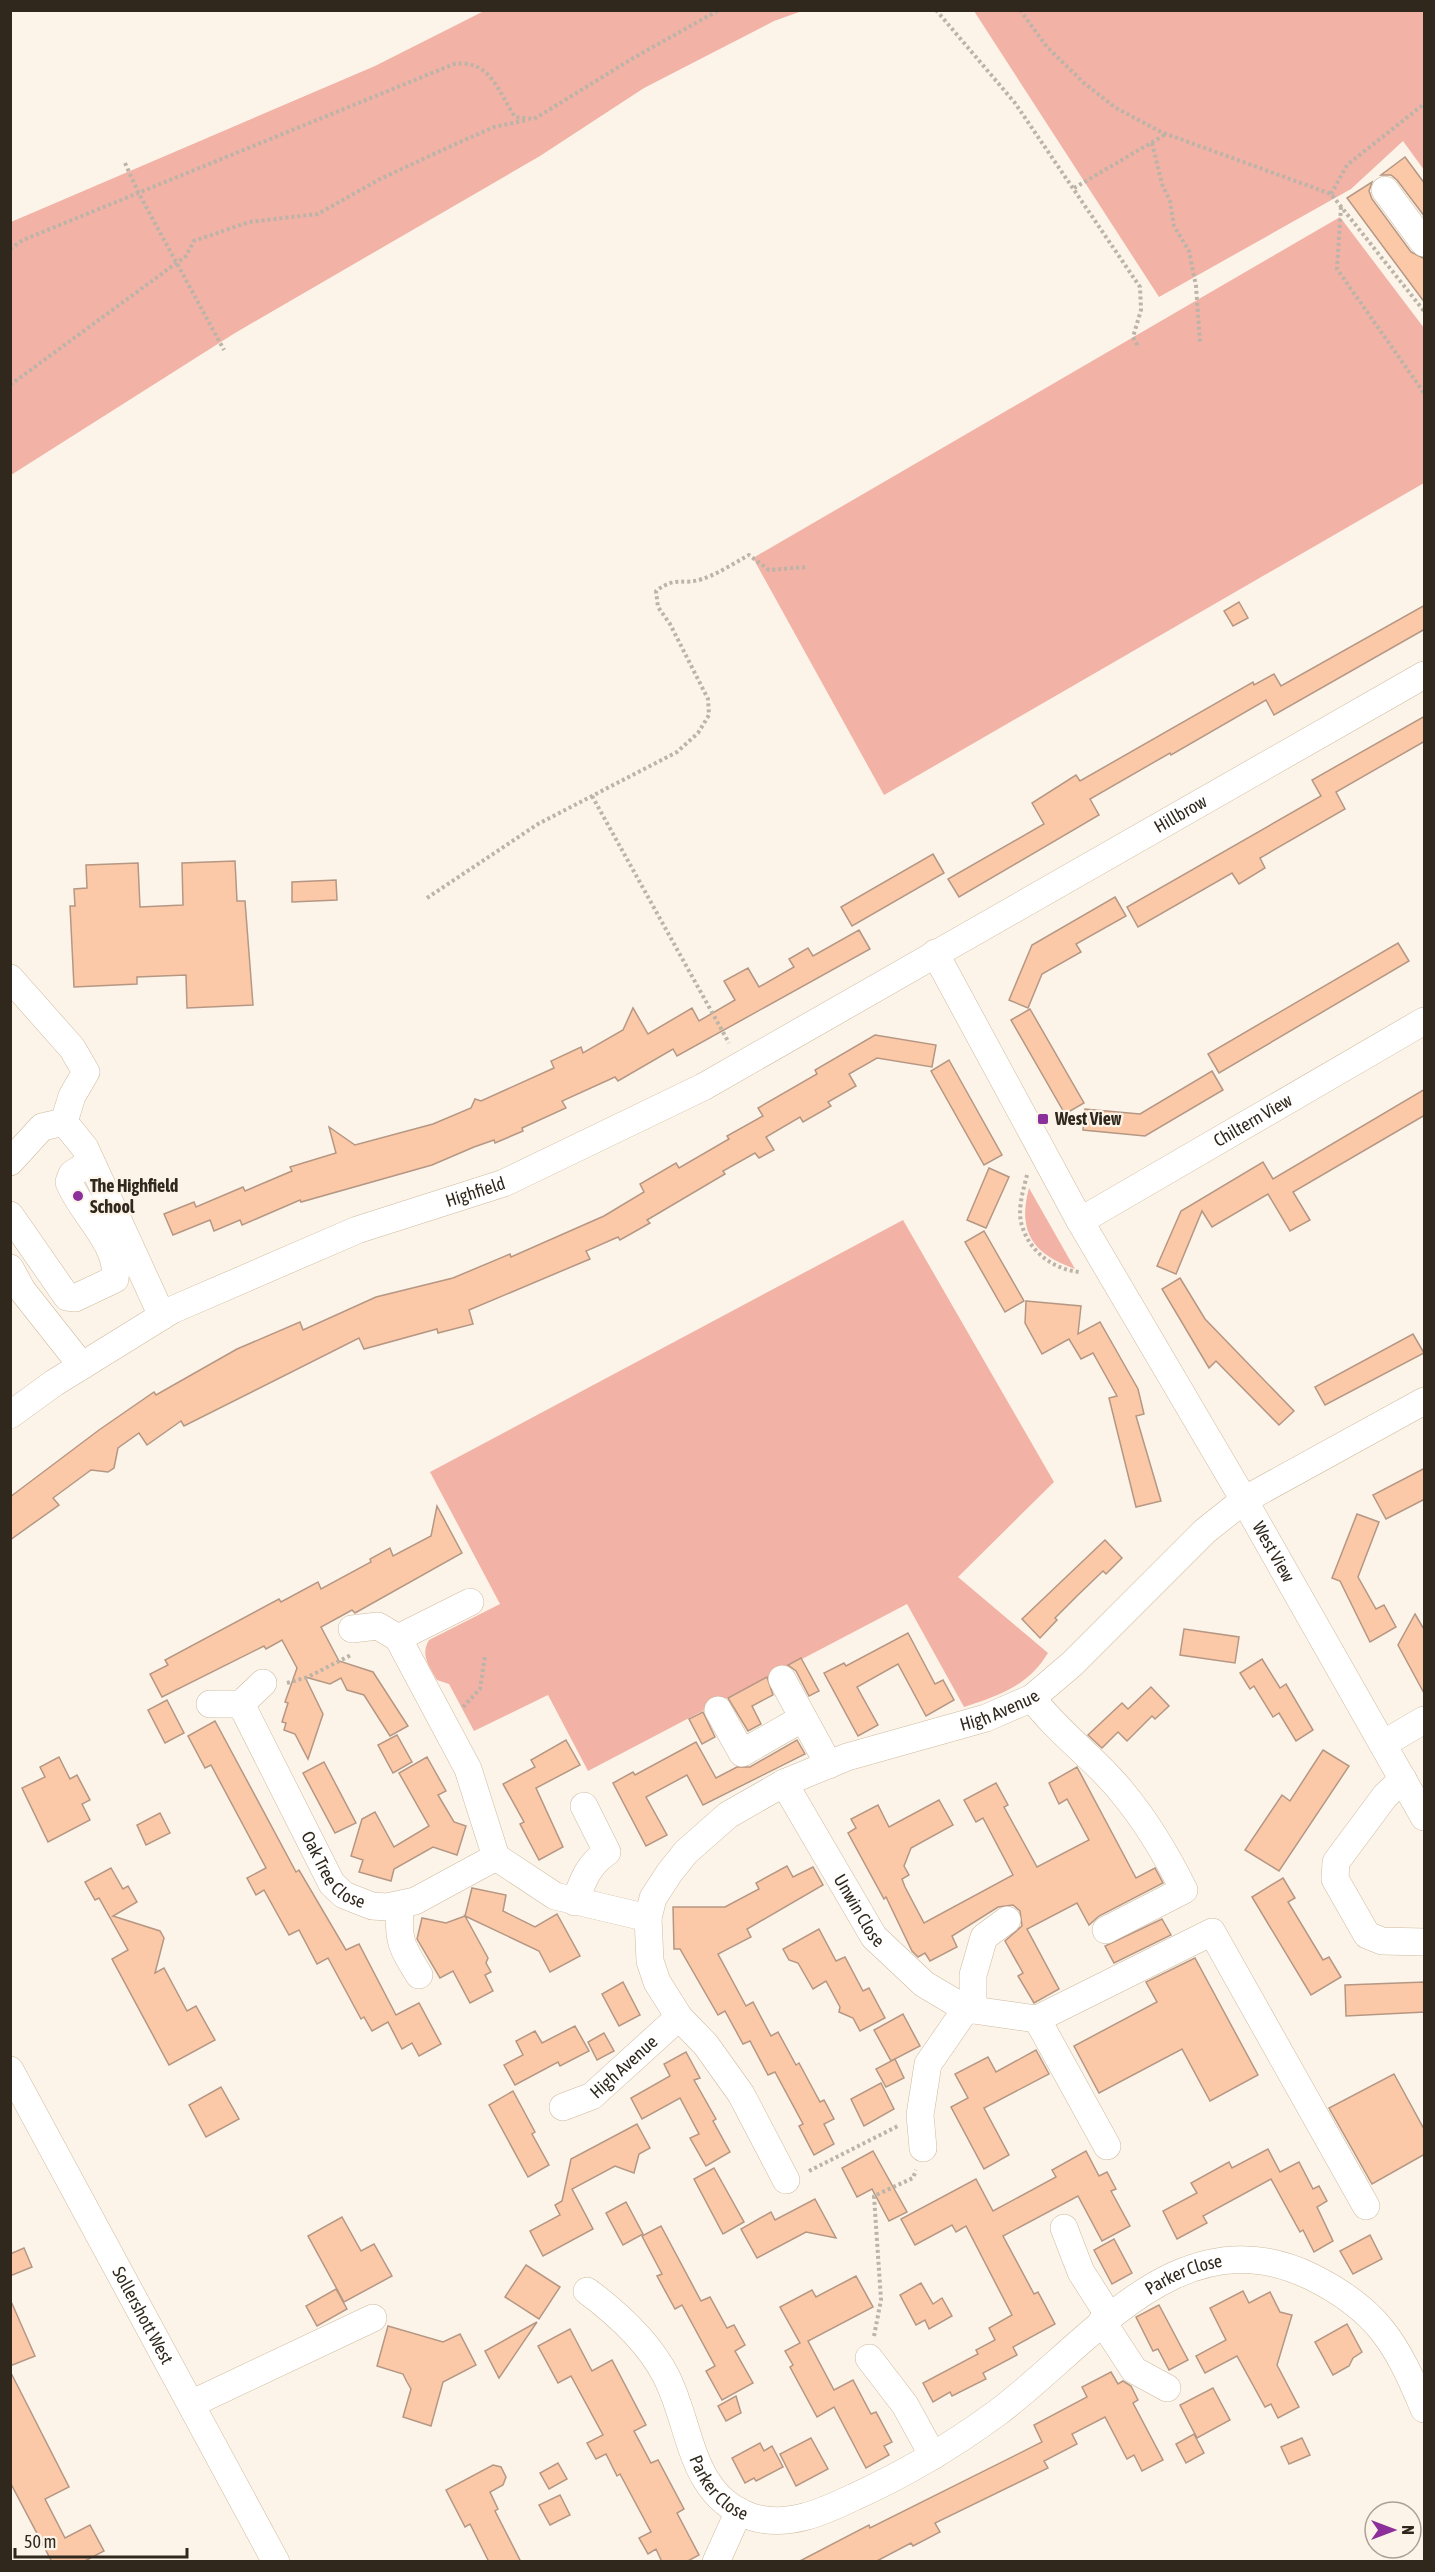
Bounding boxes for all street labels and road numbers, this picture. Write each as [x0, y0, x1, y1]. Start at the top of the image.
street label: Hillbrow [1150, 790, 1210, 837]
street label: Chiltern View [1210, 1089, 1296, 1151]
street label: Highfield [443, 1172, 508, 1211]
street label: West View [1248, 1518, 1300, 1586]
street label: High Avenue [957, 1685, 1043, 1735]
street label: Oak Tree Close [297, 1828, 368, 1912]
street label: Unwin Close [830, 1870, 889, 1951]
street label: High Avenue [586, 2031, 661, 2103]
street label: Parker Close [1141, 2250, 1224, 2299]
street label: Sollershott West [108, 2263, 178, 2367]
street label: Parker Close [685, 2452, 751, 2524]

